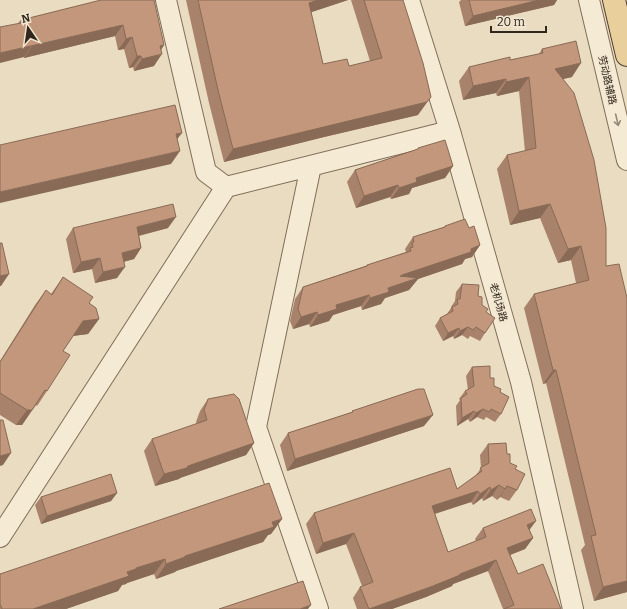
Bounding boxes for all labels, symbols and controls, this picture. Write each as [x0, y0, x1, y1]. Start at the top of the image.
north arrow [8, 8, 48, 48]
scale bar [491, 8, 546, 34]
text: N [20, 11, 32, 26]
text: 20 m [497, 15, 526, 29]
street label: 劳动路辅路 [596, 55, 618, 106]
one-way arrow [614, 113, 622, 126]
street label: 老机场路 [487, 281, 509, 323]

